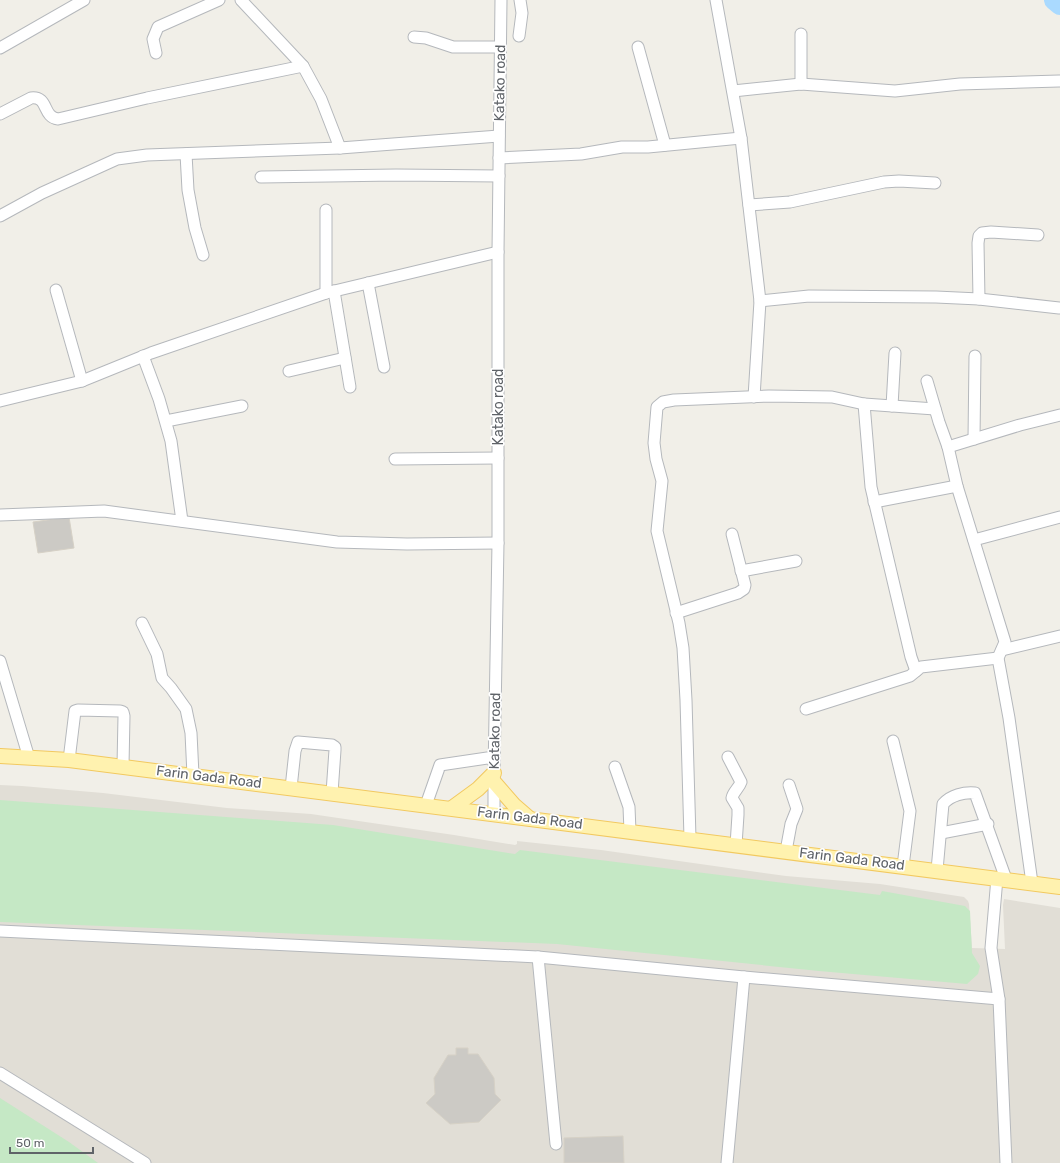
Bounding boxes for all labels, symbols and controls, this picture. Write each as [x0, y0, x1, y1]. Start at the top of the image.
street label: Katako road [491, 44, 509, 122]
street label: Katako road [490, 369, 507, 445]
street label: Katako road [486, 692, 504, 770]
street label: Farin Gada Road [155, 762, 263, 792]
street label: Farin Gada Road [476, 803, 584, 833]
street label: Farin Gada Road [798, 844, 906, 874]
scale bar [10, 1129, 93, 1155]
text: 50 m [16, 1136, 44, 1150]

